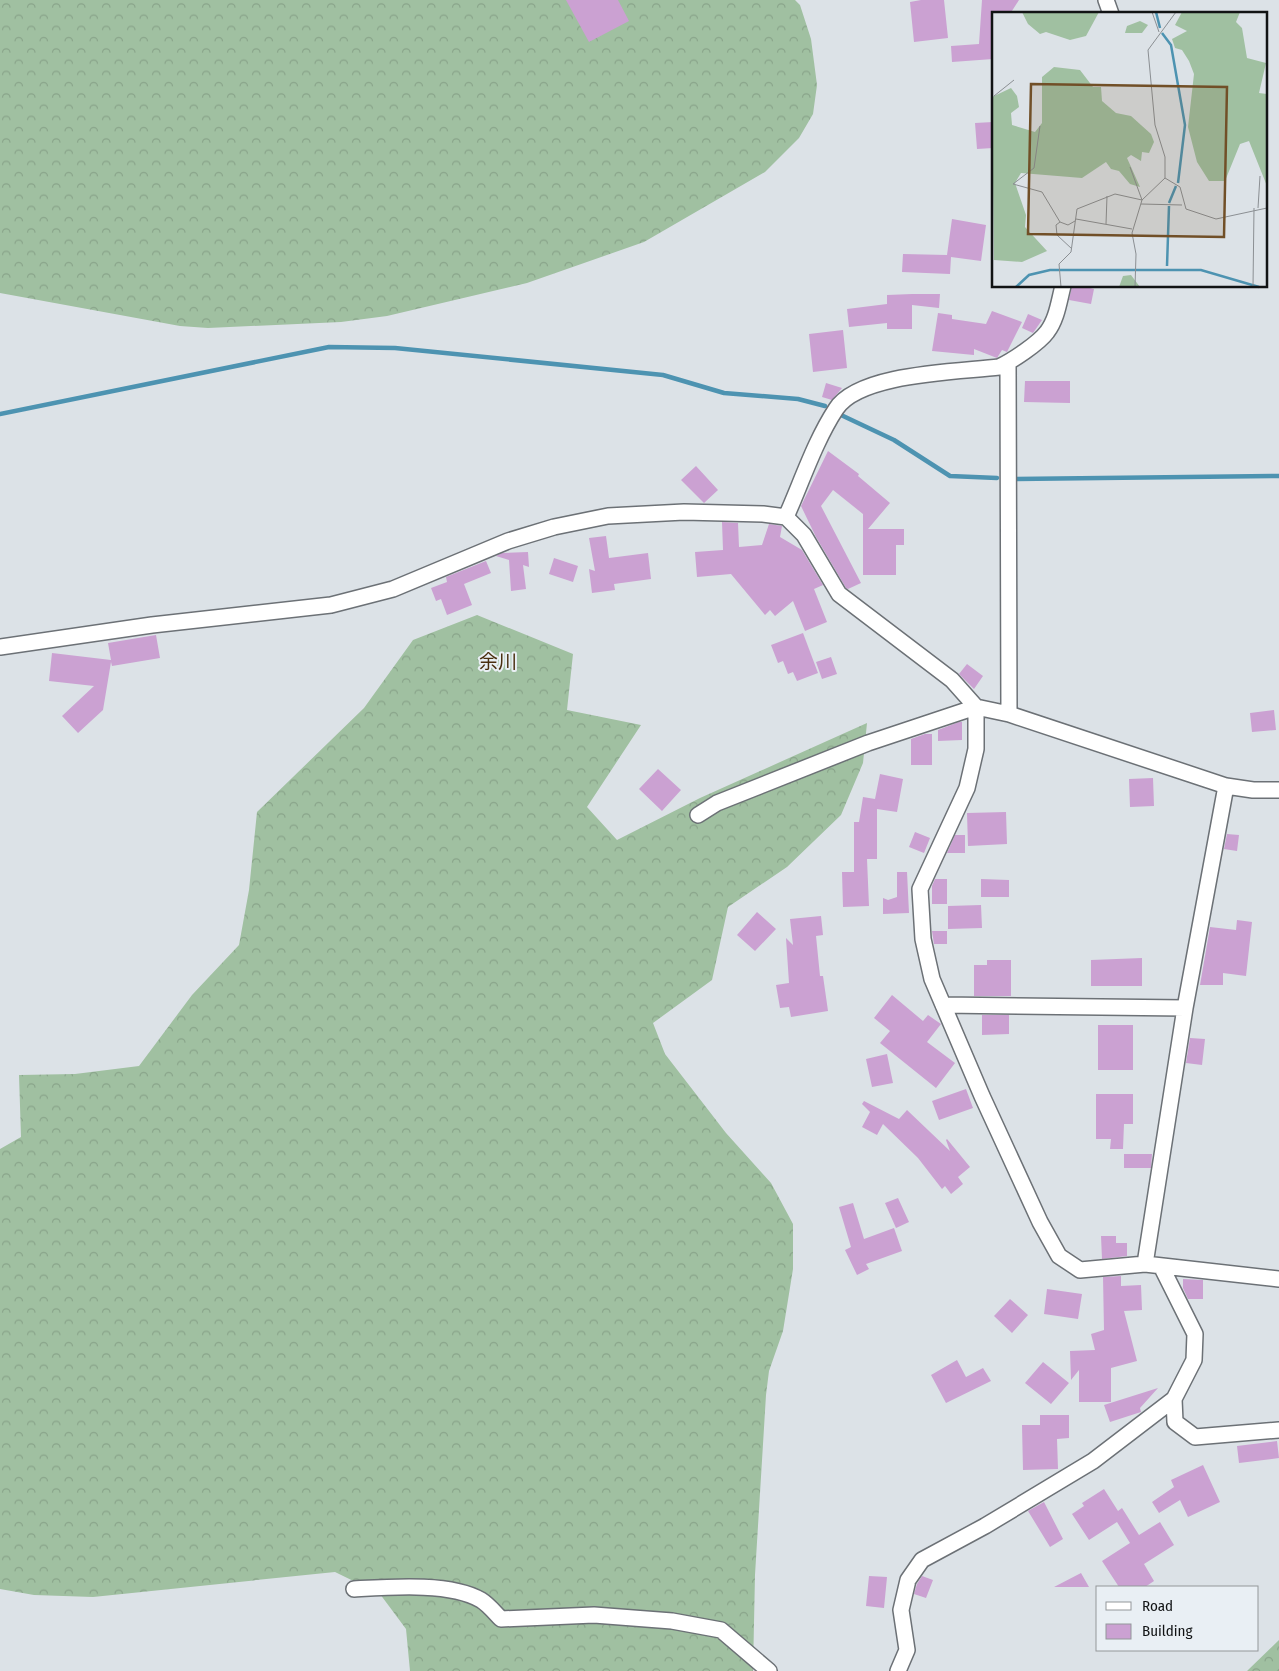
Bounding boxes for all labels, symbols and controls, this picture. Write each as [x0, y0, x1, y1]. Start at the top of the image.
inset map [992, 12, 1266, 288]
district label: 余川 [479, 650, 517, 673]
legend [1096, 1586, 1259, 1651]
text: Road [1142, 1597, 1173, 1615]
text: Building [1142, 1622, 1193, 1640]

